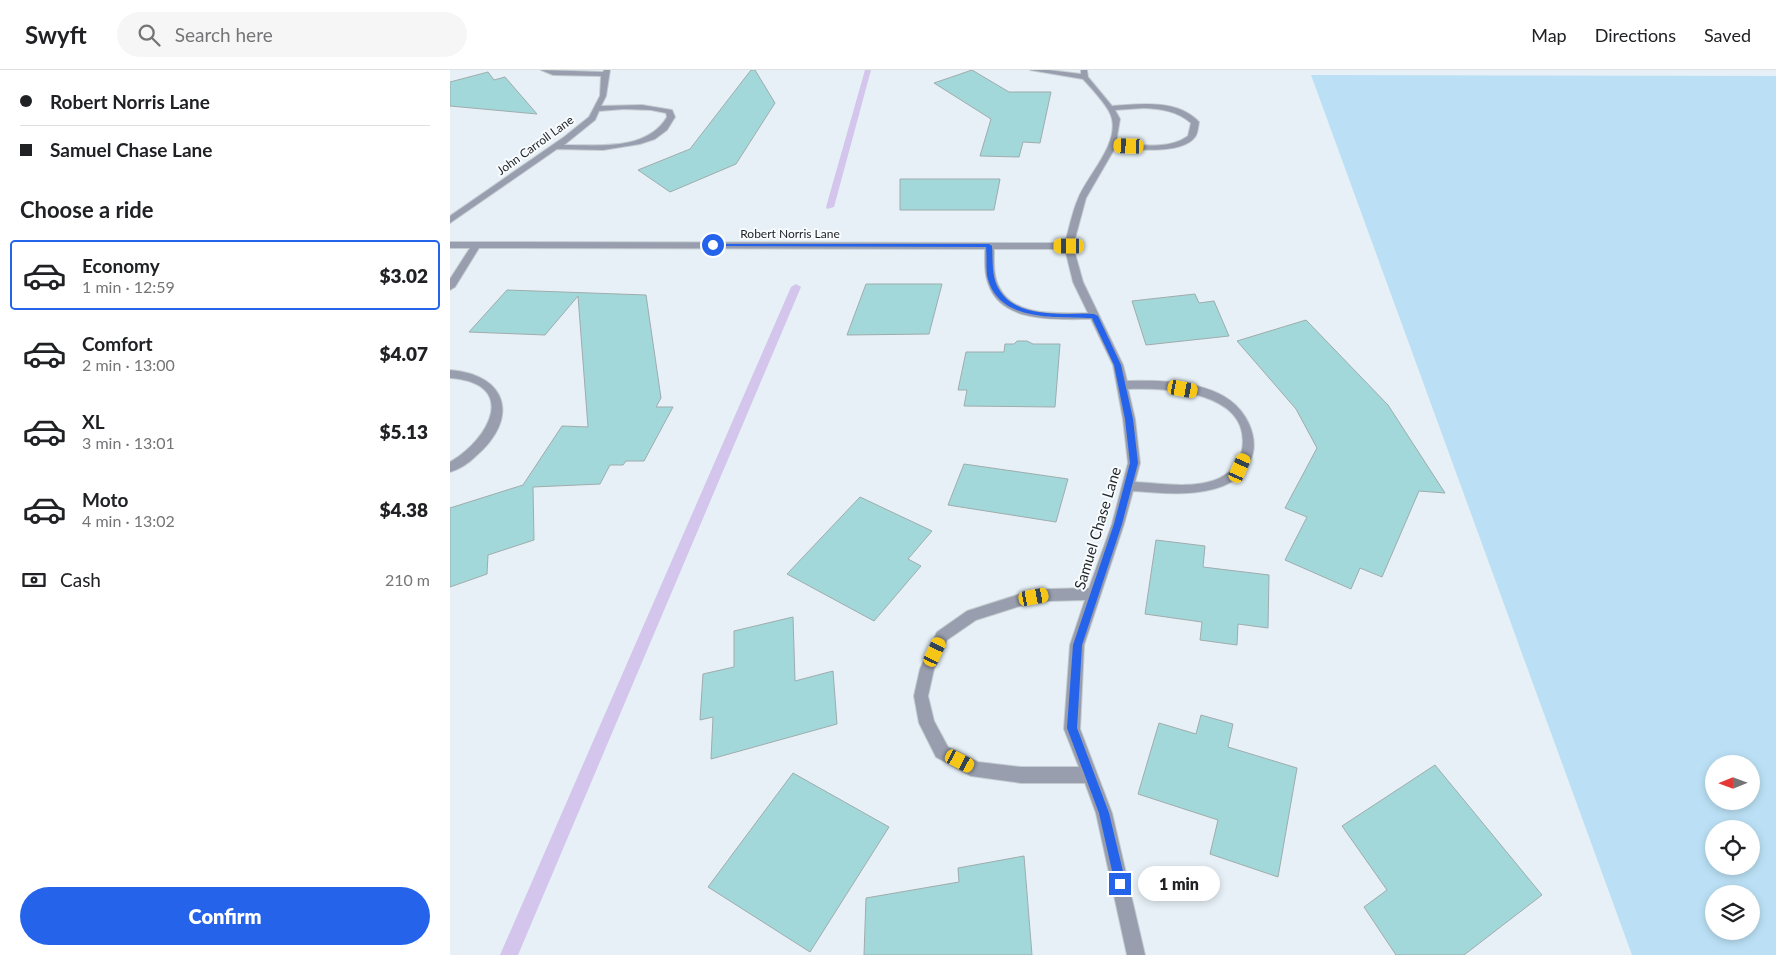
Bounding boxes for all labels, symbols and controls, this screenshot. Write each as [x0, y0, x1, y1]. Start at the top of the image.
search box [117, 12, 467, 57]
text: Swyft [25, 20, 87, 49]
icon: search [135, 21, 163, 49]
text: Search here [175, 23, 273, 46]
text: Map [1531, 24, 1567, 46]
text: Directions [1595, 24, 1676, 46]
text: Saved [1704, 24, 1751, 46]
text: Robert Norris Lane [50, 90, 210, 113]
street label: John Carroll Lane [494, 112, 576, 178]
text: Samuel Chase Lane [50, 138, 212, 161]
car [1113, 138, 1144, 154]
text: Choose a ride [20, 196, 154, 223]
street label: Robert Norris Lane [740, 226, 840, 241]
route start [702, 234, 724, 256]
car [1054, 239, 1084, 254]
icon: car [22, 253, 67, 298]
text: Economy [82, 254, 160, 277]
text: $3.02 [379, 264, 428, 287]
text: 1 min · 12:59 [82, 277, 175, 296]
icon: car [22, 331, 67, 376]
text: Comfort [82, 332, 153, 355]
text: $4.07 [379, 342, 428, 365]
text: 2 min · 13:00 [82, 355, 175, 374]
car [1166, 379, 1199, 399]
icon: car [22, 409, 67, 454]
text: XL [82, 410, 105, 433]
text: $5.13 [379, 420, 428, 443]
text: 3 min · 13:01 [82, 433, 175, 452]
car [1227, 451, 1252, 485]
street label: Samuel Chase Lane [1070, 465, 1124, 591]
icon: car [22, 487, 67, 532]
text: Moto [82, 488, 128, 511]
text: $4.38 [379, 498, 428, 521]
text: 4 min · 13:02 [82, 511, 175, 530]
icon: cash [20, 566, 48, 594]
text: Cash [60, 568, 101, 591]
text: 210 m [385, 570, 430, 589]
car [1017, 587, 1050, 607]
car [921, 635, 948, 669]
car [943, 748, 976, 774]
north arrow [1705, 755, 1760, 810]
map controls [1705, 755, 1760, 940]
button: locate [1705, 820, 1760, 875]
callout: 1 min [1138, 866, 1220, 902]
route end [1109, 873, 1131, 895]
text: 1 min [1159, 874, 1199, 893]
button: layers [1705, 885, 1760, 940]
button: Confirm [20, 887, 430, 945]

